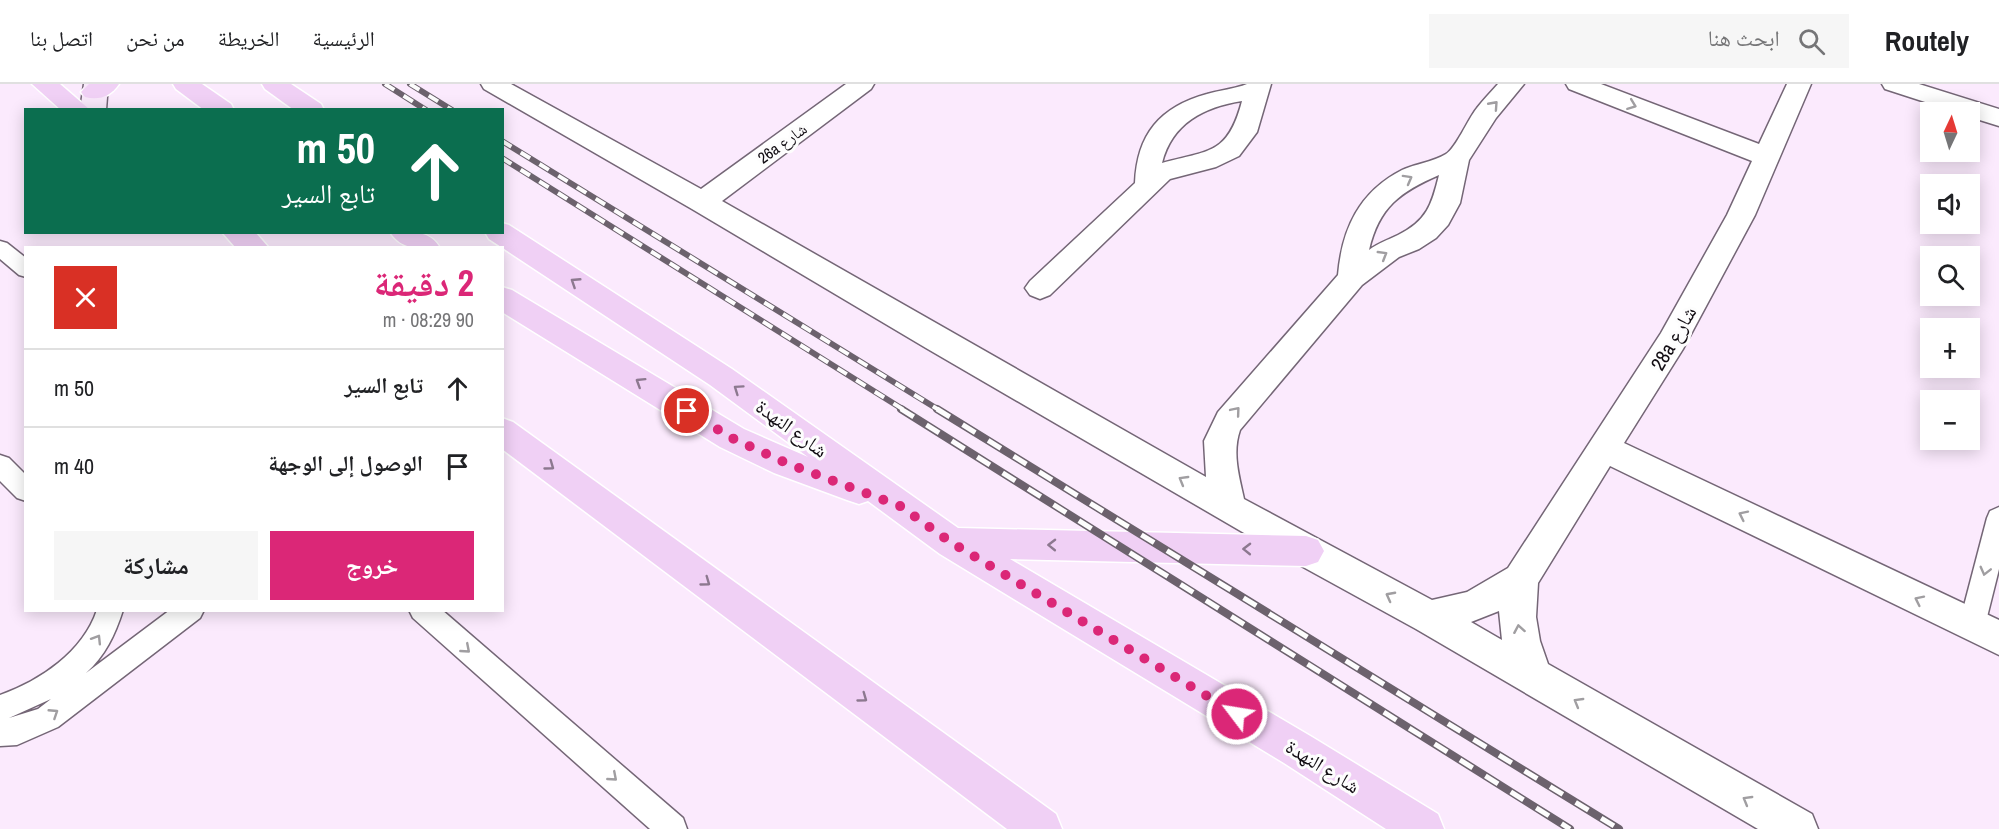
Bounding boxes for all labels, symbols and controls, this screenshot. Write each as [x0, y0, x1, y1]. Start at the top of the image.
search box [1429, 14, 1849, 68]
text: Routely [1885, 22, 1969, 60]
text: ابحث هنا [1708, 23, 1780, 53]
text: اتصل بنا [30, 24, 93, 53]
text: من نحن [126, 24, 185, 53]
text: الخريطة [218, 24, 280, 53]
text: الرئيسية [313, 24, 375, 53]
icon: search [1795, 25, 1828, 58]
one-way arrow [1626, 98, 1637, 110]
one-way arrow [1486, 101, 1497, 112]
north arrow [1920, 102, 1980, 162]
map controls [1920, 102, 1980, 450]
street label: 26a شارع [753, 118, 811, 168]
text: 50 m [296, 120, 375, 176]
icon: ahead [396, 132, 474, 210]
one-way arrow [1402, 174, 1412, 186]
button: sound [1920, 174, 1980, 234]
text: تابع السير [282, 175, 375, 211]
button: search [1920, 246, 1980, 306]
one-way arrow [1377, 250, 1387, 262]
text: 2 دقيقة [374, 259, 474, 307]
button: close [54, 266, 117, 329]
one-way arrow [571, 279, 582, 290]
street label: 28a شارع [1644, 301, 1702, 375]
text: 90 m · 08:29 [383, 306, 474, 333]
button: + [1920, 318, 1980, 378]
text: تابع السير [345, 370, 423, 400]
icon: ahead [441, 372, 474, 405]
text: 50 m [54, 373, 94, 403]
one-way arrow [636, 378, 646, 390]
pin [661, 385, 712, 436]
one-way arrow [734, 386, 745, 397]
button: − [1920, 390, 1980, 450]
street label: شارع النهدة [751, 393, 833, 463]
icon: arrive [670, 394, 703, 427]
one-way arrow [1229, 407, 1240, 418]
text: الوصول إلى الوجهة [268, 448, 423, 478]
icon: arrive [441, 450, 474, 483]
text: 40 m [54, 451, 94, 481]
one-way arrow [543, 458, 554, 469]
one-way arrow [1179, 476, 1189, 487]
one-way arrow [1739, 511, 1750, 523]
button: مشاركة [54, 531, 258, 600]
button: خروج [270, 531, 474, 600]
one-way arrow [1048, 539, 1057, 551]
one-way arrow [1243, 543, 1252, 556]
one-way arrow [1980, 566, 1993, 576]
one-way arrow [700, 574, 711, 585]
one-way arrow [1386, 592, 1396, 603]
one-way arrow [1915, 595, 1926, 607]
one-way arrow [1513, 624, 1525, 634]
one-way arrow [89, 635, 101, 645]
one-way arrow [459, 642, 470, 653]
position arrow [1205, 682, 1269, 746]
one-way arrow [856, 690, 867, 701]
one-way arrow [1574, 698, 1584, 710]
one-way arrow [48, 709, 59, 720]
street label: شارع النهدة [1281, 733, 1365, 799]
one-way arrow [606, 770, 617, 781]
one-way arrow [1743, 796, 1753, 807]

